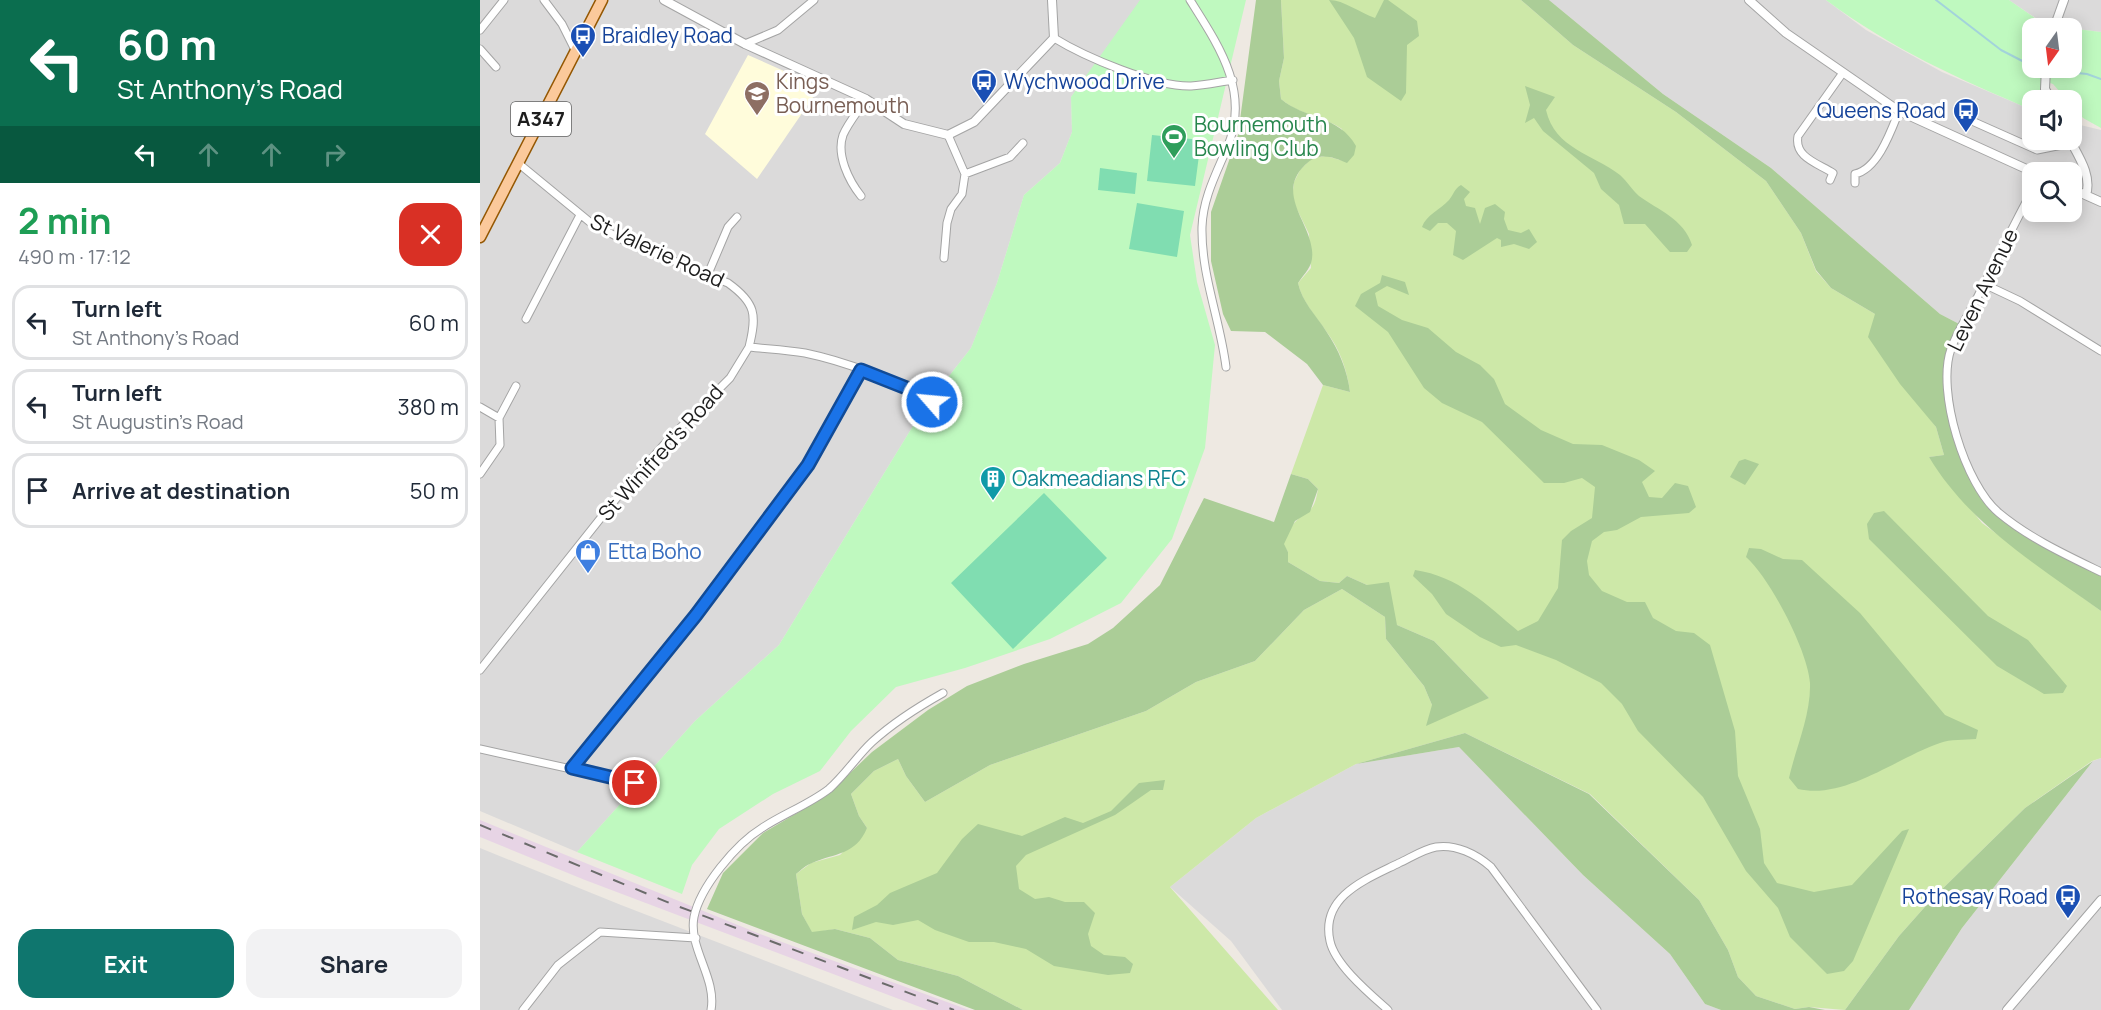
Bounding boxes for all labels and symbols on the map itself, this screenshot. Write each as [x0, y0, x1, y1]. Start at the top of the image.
north arrow [2022, 18, 2082, 78]
bus stop icon: Braidley Road [568, 21, 598, 59]
place label: Braidley Road [602, 21, 733, 49]
place label: Kings Bournemouth [776, 67, 909, 119]
bus stop icon: Wychwood Drive [969, 67, 999, 105]
place label: Wychwood Drive [1004, 67, 1165, 95]
school or university icon: Kings Bournemouth [742, 79, 772, 117]
place label: Queens Road [1817, 96, 1946, 124]
bus stop icon: Queens Road [1951, 96, 1981, 134]
road number: A347 [511, 102, 571, 136]
place label: Bournemouth Bowling Club [1194, 110, 1327, 162]
sports icon: Bournemouth Bowling Club [1159, 122, 1189, 160]
street label: St Valerie Road [586, 207, 729, 293]
street label: Leven Avenue [1940, 223, 2024, 356]
position arrow [900, 370, 964, 434]
street label: St Winifred's Road [591, 378, 729, 527]
building icon: Oakmeadians RFC [978, 464, 1008, 502]
place label: Oakmeadians RFC [1012, 464, 1186, 492]
shop icon: Etta Boho [573, 537, 603, 575]
place label: Etta Boho [608, 537, 702, 565]
pin [609, 757, 660, 808]
place label: Rothesay Road [1902, 882, 2048, 910]
bus stop icon: Rothesay Road [2053, 882, 2083, 920]

